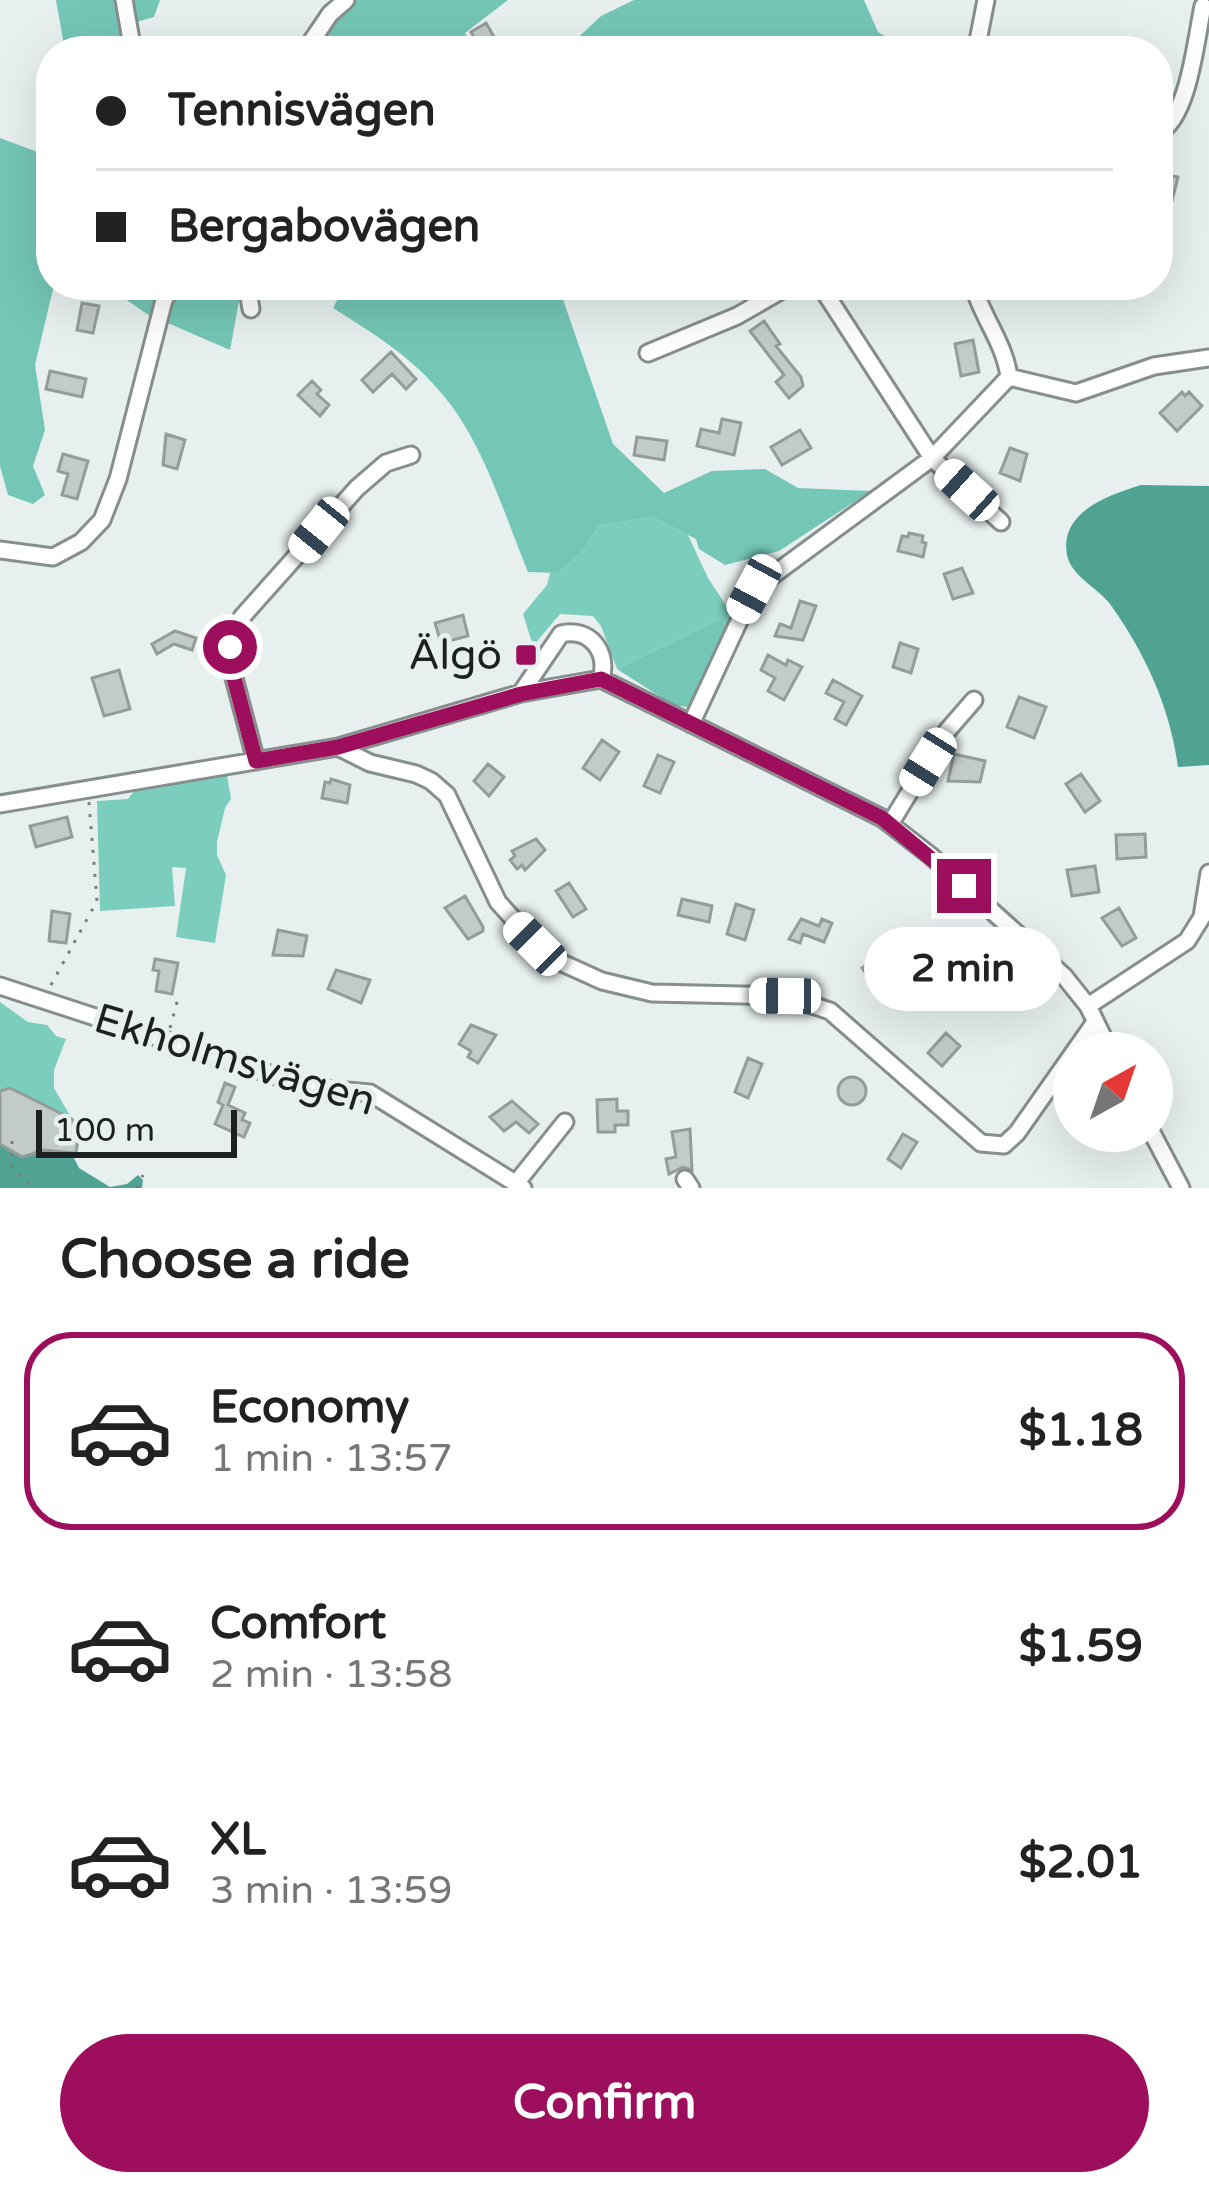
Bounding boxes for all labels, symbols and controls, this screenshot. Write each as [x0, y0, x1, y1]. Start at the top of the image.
text: Tennisvägen [168, 84, 436, 138]
text: Bergabovägen [168, 200, 480, 254]
car [928, 453, 1006, 527]
car [282, 491, 356, 569]
car [721, 549, 787, 629]
route start [203, 620, 257, 674]
place label: Älgö [408, 630, 502, 681]
marker: Älgö [513, 642, 539, 668]
car [894, 722, 962, 802]
route end [937, 859, 991, 913]
car [497, 906, 573, 982]
callout: 2 min [865, 928, 1063, 1012]
text: 2 min [911, 945, 1015, 992]
car [749, 977, 821, 1015]
street label: Ekholmsvägen [88, 993, 382, 1127]
north arrow [1053, 1032, 1173, 1152]
map controls [1053, 1032, 1173, 1152]
scale bar [36, 1104, 237, 1157]
text: 100 m [54, 1111, 155, 1150]
text: Choose a ride [60, 1227, 410, 1292]
icon: car [66, 1377, 174, 1485]
text: Economy [210, 1381, 409, 1435]
text: $1.18 [1019, 1404, 1143, 1458]
text: 1 min · 13:57 [210, 1435, 452, 1482]
icon: car [66, 1593, 174, 1701]
text: Comfort [210, 1597, 386, 1651]
text: $1.59 [1019, 1620, 1143, 1674]
text: 2 min · 13:58 [210, 1651, 452, 1698]
icon: car [66, 1809, 174, 1917]
text: XL [210, 1813, 266, 1867]
text: $2.01 [1019, 1836, 1143, 1890]
text: 3 min · 13:59 [210, 1867, 452, 1914]
button: Confirm [60, 2034, 1149, 2172]

